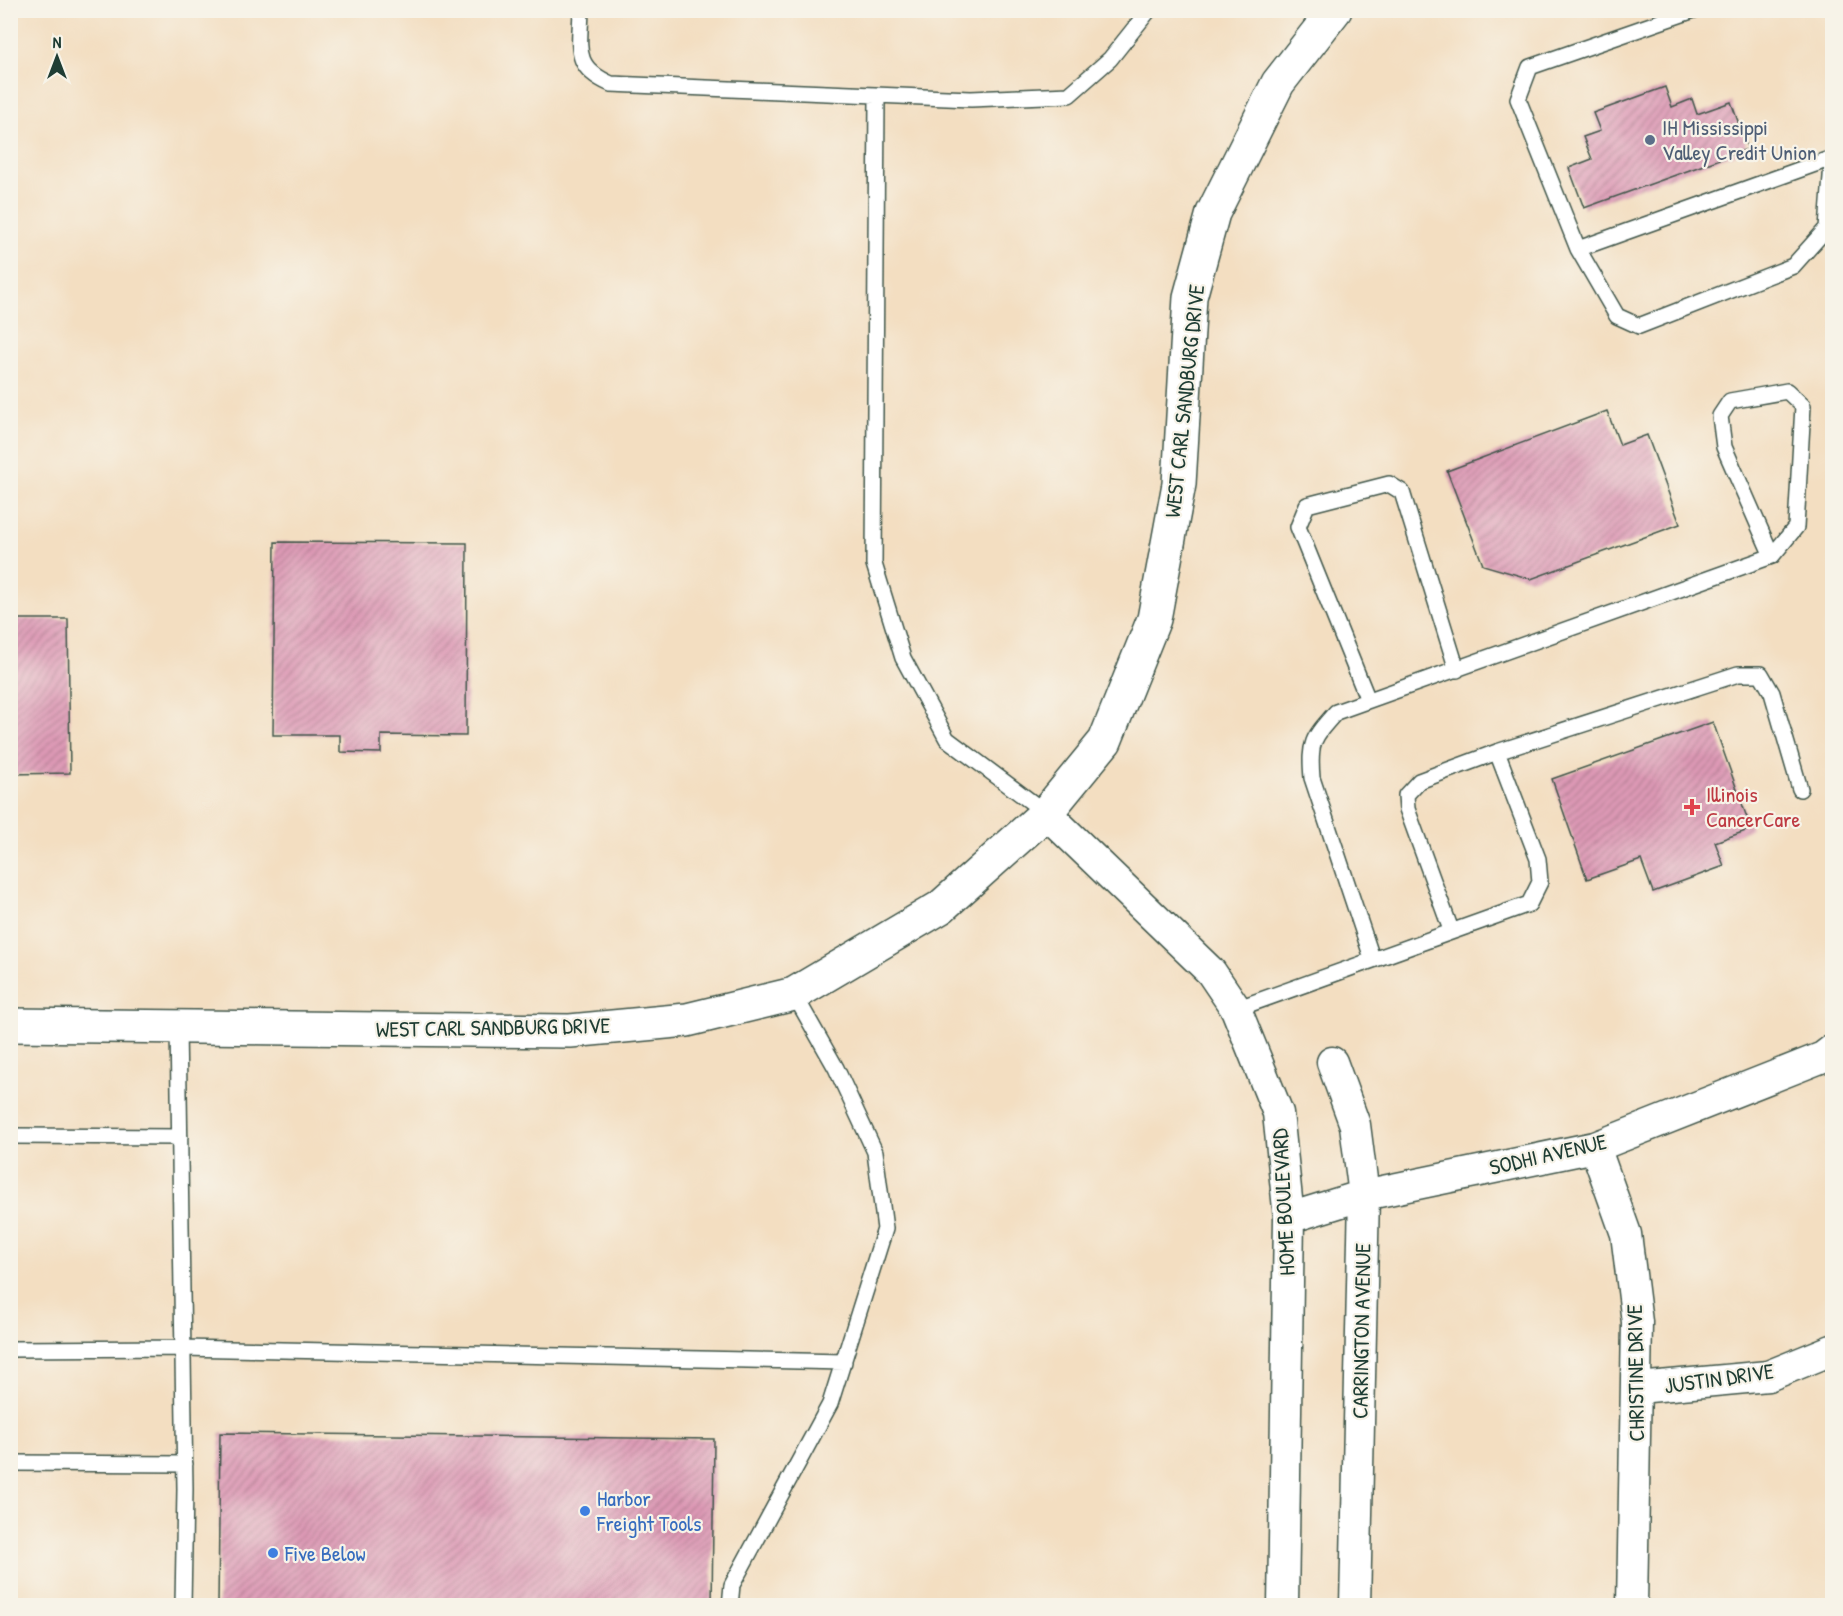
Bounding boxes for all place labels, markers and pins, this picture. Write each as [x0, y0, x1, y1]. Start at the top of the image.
place label: IH Mississippi Valley Credit Union [1662, 112, 1817, 167]
marker: IH Mississippi Valley Credit Union [1643, 133, 1657, 147]
place label: Illinois CancerCare [1706, 779, 1801, 834]
marker: Illinois CancerCare [1683, 798, 1701, 816]
place label: Harbor Freight Tools [596, 1483, 701, 1538]
marker: Harbor Freight Tools [578, 1504, 592, 1518]
place label: Five Below [284, 1538, 366, 1568]
marker: Five Below [266, 1546, 280, 1560]

